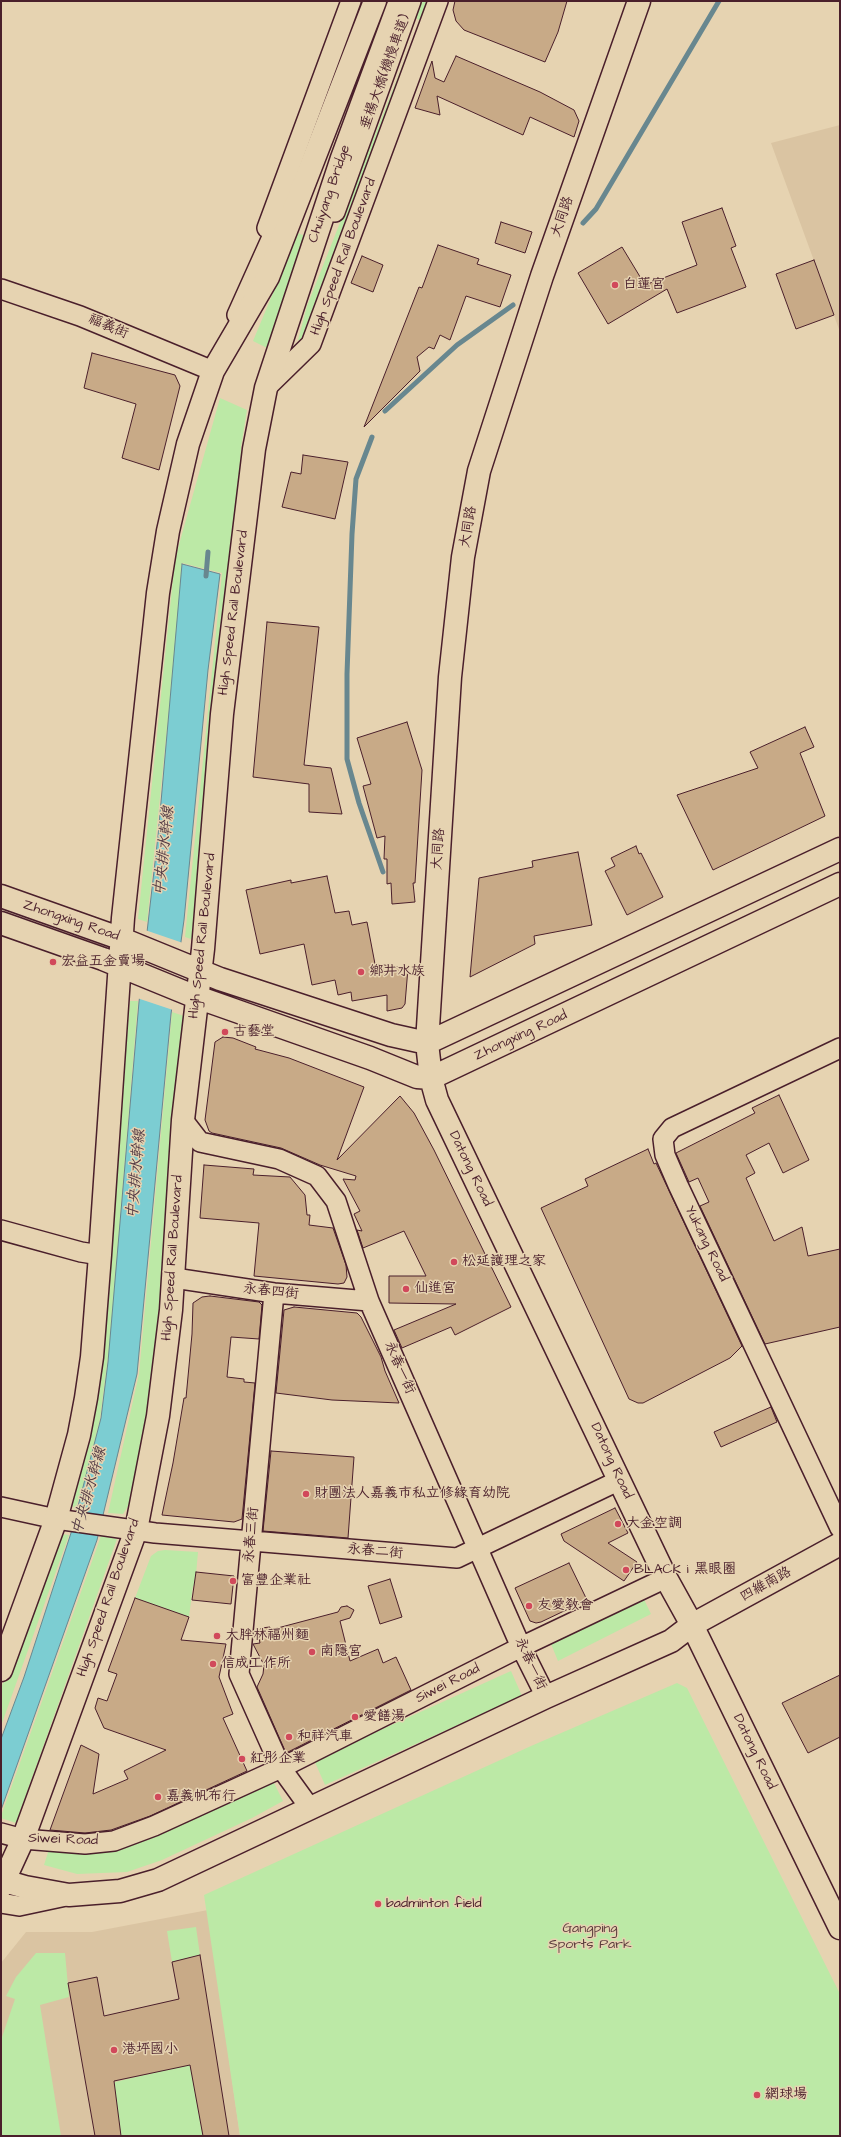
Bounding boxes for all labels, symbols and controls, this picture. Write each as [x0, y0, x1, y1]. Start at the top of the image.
street label: 垂楊大橋(機慢車道) [357, 12, 415, 132]
street label: Chuiyang Bridge [305, 143, 355, 245]
street label: High Speed Rail Boulevard [308, 176, 380, 338]
street label: 大同路 [548, 194, 578, 240]
place label: 白蓮宮 [623, 277, 665, 293]
marker: 白蓮宮 [610, 280, 620, 290]
street label: 福義街 [85, 311, 131, 343]
street label: 大同路 [457, 505, 481, 549]
street label: High Speed Rail Boulevard [216, 530, 252, 696]
water label: 中央排水幹線 [151, 805, 179, 897]
street label: 大同路 [429, 827, 449, 871]
street label: High Speed Rail Boulevard [186, 853, 220, 1019]
street label: Zhongxing Road [21, 897, 121, 945]
place label: 宏益五金賣場 [61, 954, 145, 970]
marker: 宏益五金賣場 [48, 957, 58, 967]
place label: 鄉井水族 [369, 964, 425, 980]
marker: 鄉井水族 [356, 967, 366, 977]
street label: Zhongxing Road [472, 1007, 570, 1065]
place label: 古藝堂 [233, 1024, 275, 1040]
marker: 古藝堂 [220, 1027, 230, 1037]
water label: 中央排水幹線 [124, 1128, 150, 1220]
street label: Datong Road [445, 1129, 495, 1209]
street label: High Speed Rail Boulevard [159, 1175, 187, 1341]
street label: Yukang Road [680, 1203, 732, 1285]
place label: 松延護理之家 [462, 1254, 546, 1270]
marker: 松延護理之家 [449, 1257, 459, 1267]
street label: 永春四街 [242, 1281, 300, 1303]
place label: 仙進宮 [414, 1281, 456, 1297]
marker: 仙進宮 [401, 1284, 411, 1294]
street label: 永春一街 [380, 1339, 418, 1397]
street label: Datong Road [586, 1420, 636, 1502]
water label: 中央排水幹線 [69, 1445, 111, 1537]
place label: 財團法人嘉義市私立修緣育幼院 [314, 1486, 510, 1502]
marker: 財團法人嘉義市私立修緣育幼院 [301, 1489, 311, 1499]
street label: 永春三街 [241, 1506, 263, 1564]
place label: 大金空調 [626, 1516, 682, 1532]
street label: High Speed Rail Boulevard [74, 1517, 144, 1679]
marker: 大金空調 [613, 1519, 623, 1529]
street label: 永春二街 [346, 1541, 404, 1563]
place label: BLACK i 黑眼圈 [634, 1562, 736, 1578]
street label: 四維南路 [737, 1564, 795, 1606]
marker: BLACK i 黑眼圈 [621, 1565, 631, 1575]
place label: 富豐企業社 [241, 1573, 311, 1589]
marker: 富豐企業社 [228, 1576, 238, 1586]
place label: 友愛教會 [537, 1598, 593, 1614]
marker: 友愛教會 [524, 1601, 534, 1611]
place label: 大胖林福州麵 [225, 1628, 309, 1644]
marker: 大胖林福州麵 [212, 1631, 222, 1641]
street label: 永春一街 [511, 1635, 549, 1693]
place label: 南隱宮 [320, 1644, 362, 1660]
marker: 南隱宮 [307, 1647, 317, 1657]
place label: 信成工作所 [221, 1656, 291, 1672]
marker: 信成工作所 [208, 1659, 218, 1669]
street label: Siwei Road [413, 1661, 483, 1707]
place label: 愛饍湯 [363, 1709, 405, 1725]
marker: 愛饍湯 [350, 1712, 360, 1722]
street label: Datong Road [729, 1712, 779, 1792]
place label: 和祥汽車 [297, 1729, 353, 1745]
marker: 和祥汽車 [284, 1732, 294, 1742]
place label: 紅彤企業 [250, 1751, 306, 1767]
marker: 紅彤企業 [237, 1754, 247, 1764]
place label: 嘉義帆布行 [166, 1789, 236, 1805]
marker: 嘉義帆布行 [153, 1792, 163, 1802]
street label: Siwei Road [28, 1830, 98, 1850]
place label: badminton field [386, 1896, 482, 1912]
marker: badminton field [373, 1899, 383, 1909]
park label: Gangping Sports Park [548, 1921, 632, 1954]
place label: 港坪國小 [122, 2042, 178, 2058]
marker: 港坪國小 [109, 2045, 119, 2055]
place label: 網球場 [765, 2087, 807, 2103]
marker: 網球場 [752, 2090, 762, 2100]

